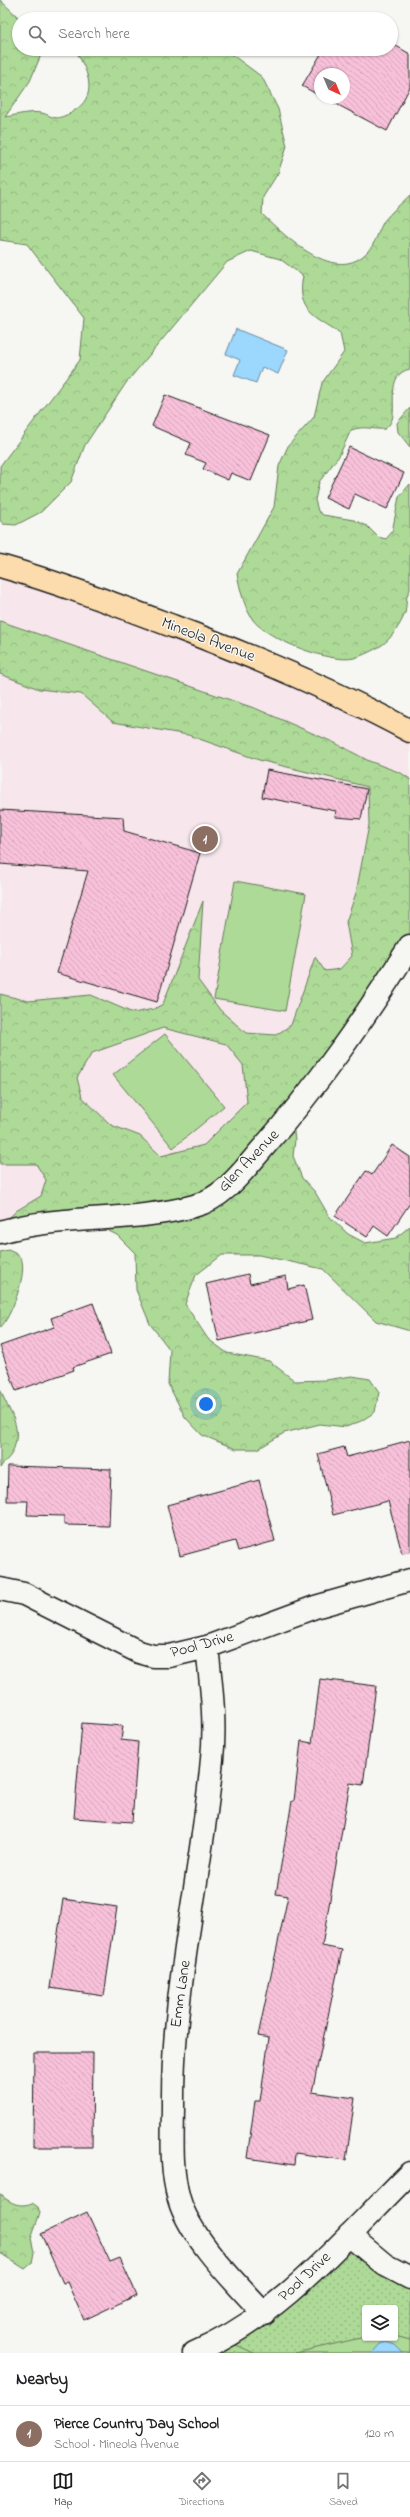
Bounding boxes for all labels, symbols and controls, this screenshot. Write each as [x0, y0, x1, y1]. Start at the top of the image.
search box [12, 12, 398, 56]
icon: search [26, 23, 48, 45]
text: Search here [58, 23, 130, 45]
north arrow [314, 68, 350, 104]
street label: Mineola Avenue [158, 611, 259, 669]
pin: 1 [192, 824, 218, 854]
street label: Glen Avenue [213, 1123, 286, 1198]
your location [196, 1394, 216, 1414]
street label: Pool Drive [168, 1625, 237, 1665]
street label: Emm Lane [164, 1958, 198, 2029]
street label: Pool Drive [273, 2246, 337, 2308]
map controls [362, 2305, 398, 2341]
button: layers [362, 2305, 398, 2341]
text: Nearby [16, 2367, 68, 2392]
text: Pierce Country Day School [54, 2413, 219, 2435]
text: 1 [27, 2424, 31, 2443]
text: 120 m [364, 2424, 394, 2443]
text: School · Mineola Avenue [54, 2435, 179, 2454]
tab: Map [52, 2470, 74, 2510]
tab: Directions [179, 2470, 225, 2510]
tab: Saved [329, 2470, 358, 2510]

